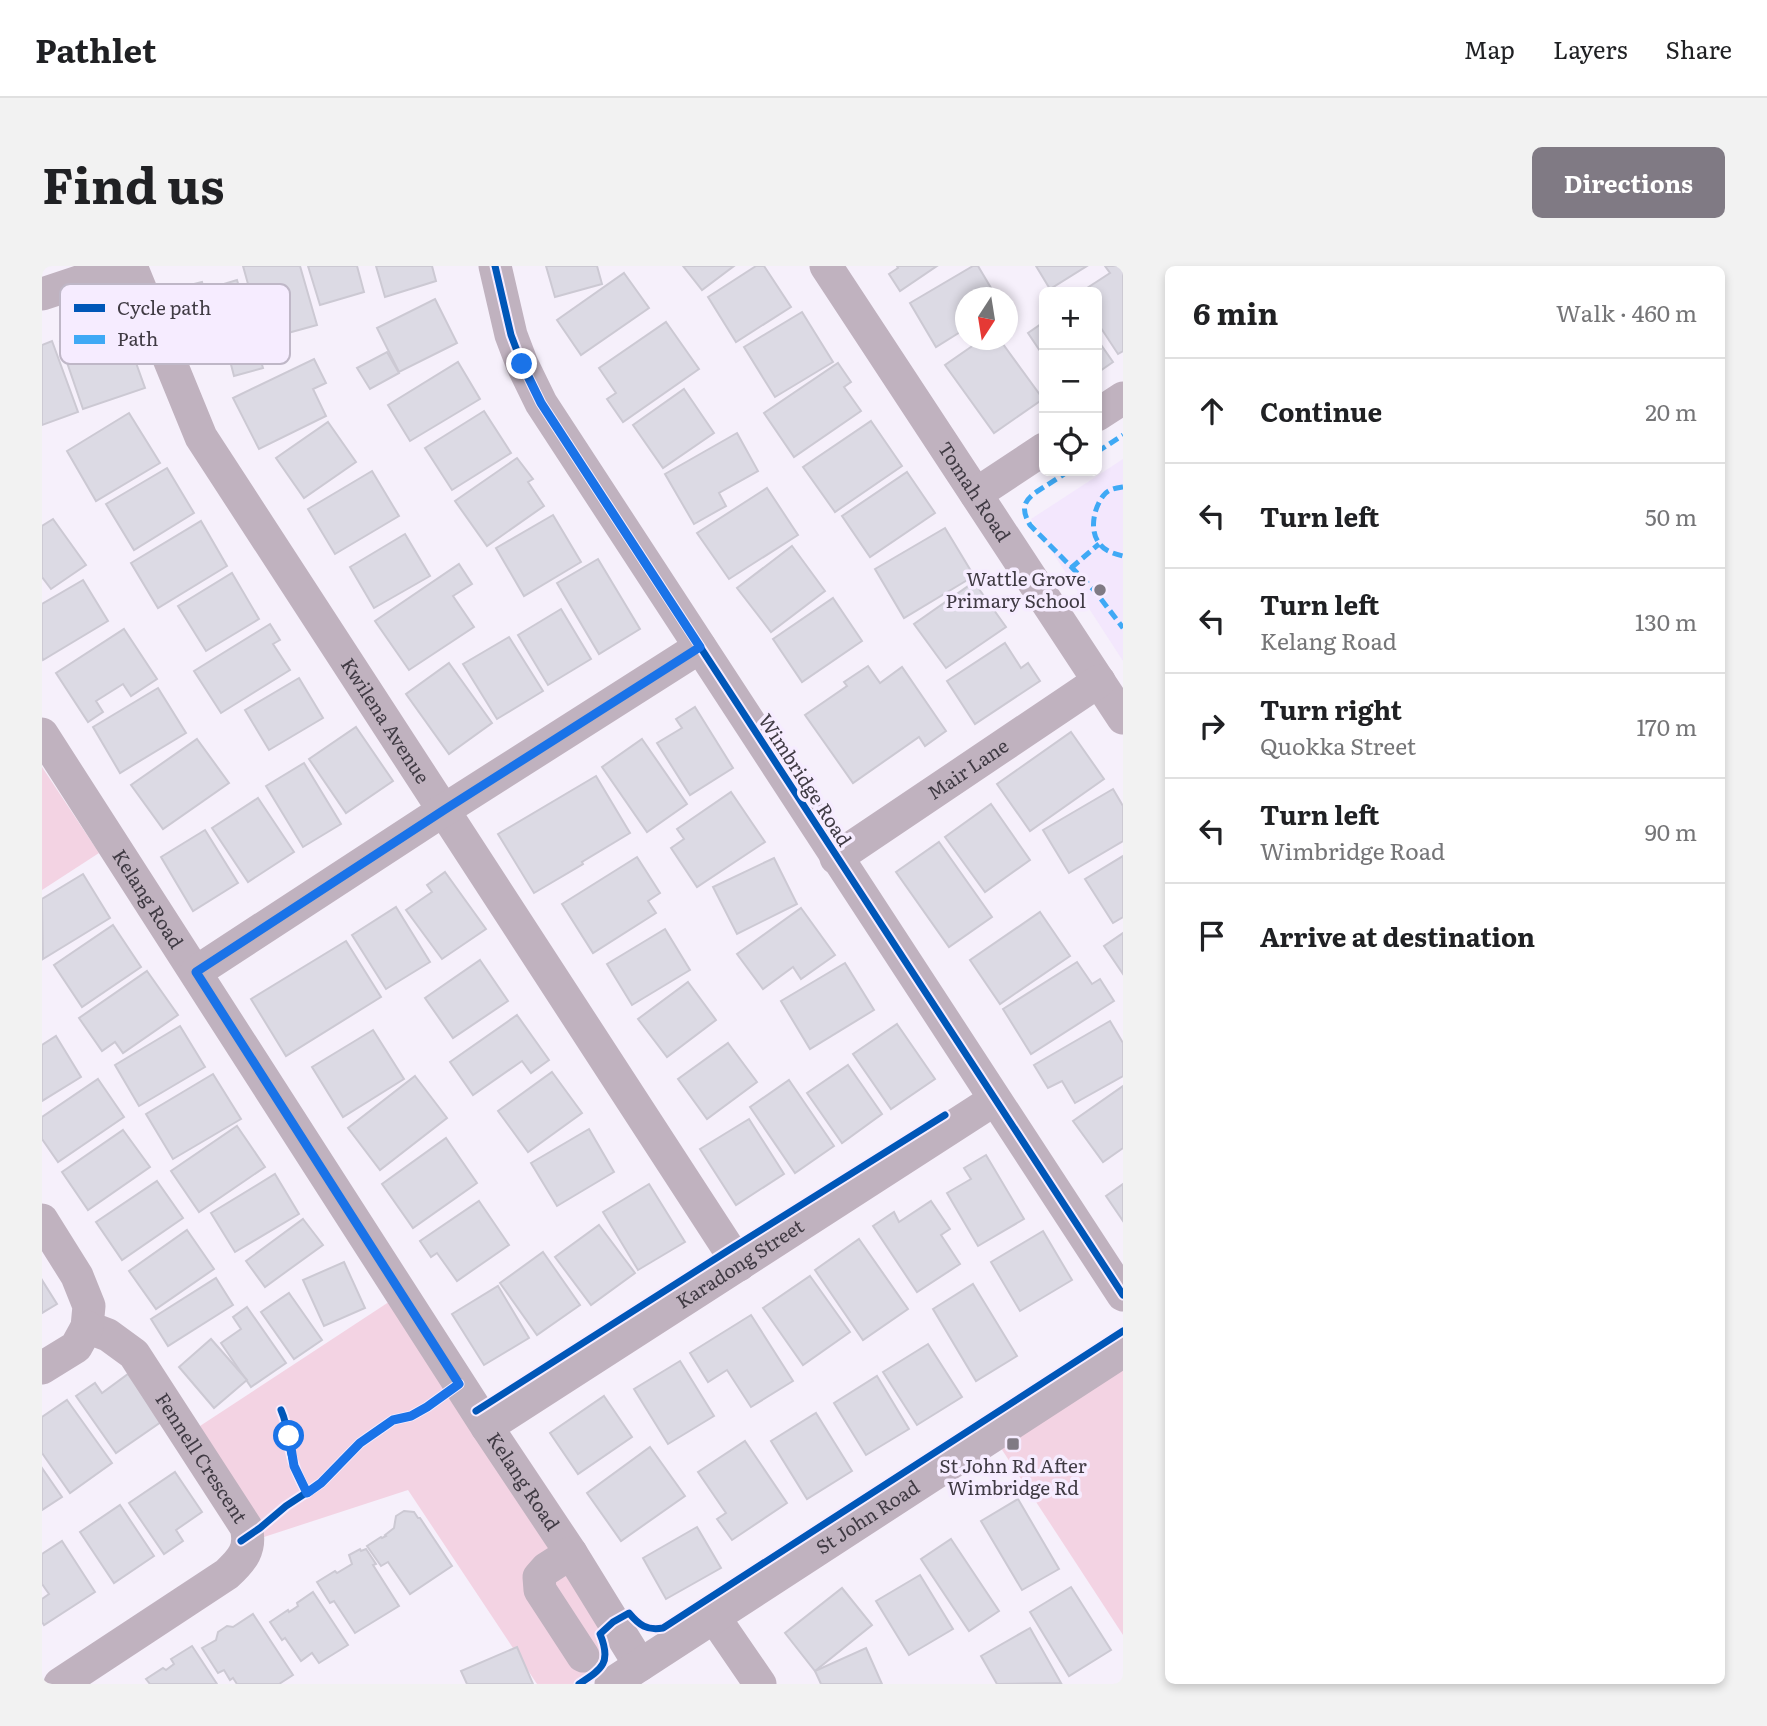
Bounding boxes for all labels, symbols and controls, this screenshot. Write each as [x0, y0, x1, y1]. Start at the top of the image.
text: Pathlet [35, 24, 156, 73]
text: Map [1464, 31, 1515, 66]
text: Layers [1553, 31, 1627, 66]
text: Share [1665, 31, 1732, 66]
text: Find us [42, 146, 225, 219]
button: Directions [1532, 147, 1725, 218]
legend [60, 284, 290, 364]
north arrow [955, 287, 1018, 350]
map controls [1039, 287, 1102, 476]
button: + [1039, 287, 1102, 350]
text: 6 min [1193, 290, 1278, 334]
text: Cycle path [117, 293, 211, 321]
text: Walk · 460 m [1556, 295, 1697, 329]
text: Path [117, 324, 158, 352]
route end [506, 348, 537, 379]
button: − [1039, 350, 1102, 413]
text: Continue [1260, 391, 1382, 430]
icon: ahead [1193, 392, 1231, 430]
text: 20 m [1645, 394, 1697, 428]
button: locate [1039, 413, 1102, 476]
street label: Tomah Road [932, 435, 1019, 547]
text: Turn left [1260, 496, 1379, 535]
icon: left [1193, 497, 1231, 535]
text: 50 m [1645, 499, 1697, 533]
place label: Wattle Grove Primary School [946, 564, 1086, 614]
marker: Wattle Grove Primary School [1092, 582, 1108, 598]
text: Turn left [1260, 584, 1379, 623]
icon: left [1193, 602, 1231, 640]
text: 130 m [1635, 604, 1697, 638]
text: Kelang Road [1260, 623, 1397, 657]
street label: Kwilena Avenue [335, 652, 437, 789]
text: Turn right [1260, 689, 1402, 728]
icon: right [1193, 707, 1231, 745]
street label: Wimbridge Road [752, 708, 859, 851]
text: 170 m [1636, 709, 1697, 743]
text: Quokka Street [1260, 728, 1416, 762]
street label: Mair Lane [921, 731, 1014, 806]
text: Turn left [1260, 794, 1379, 833]
icon: left [1193, 812, 1231, 850]
text: 90 m [1645, 814, 1697, 848]
text: Wimbridge Road [1260, 833, 1445, 867]
street label: Kelang Road [106, 843, 191, 954]
text: Arrive at destination [1260, 916, 1535, 955]
icon: arrive [1193, 917, 1231, 955]
street label: Karadong Street [670, 1211, 809, 1315]
street label: Fennell Crescent [149, 1387, 255, 1529]
route start [273, 1420, 304, 1451]
street label: Kelang Road [481, 1426, 567, 1536]
marker: St John Rd After Wimbridge Rd [1005, 1436, 1021, 1452]
place label: St John Rd After Wimbridge Rd [939, 1451, 1087, 1501]
street label: St John Road [810, 1472, 924, 1560]

